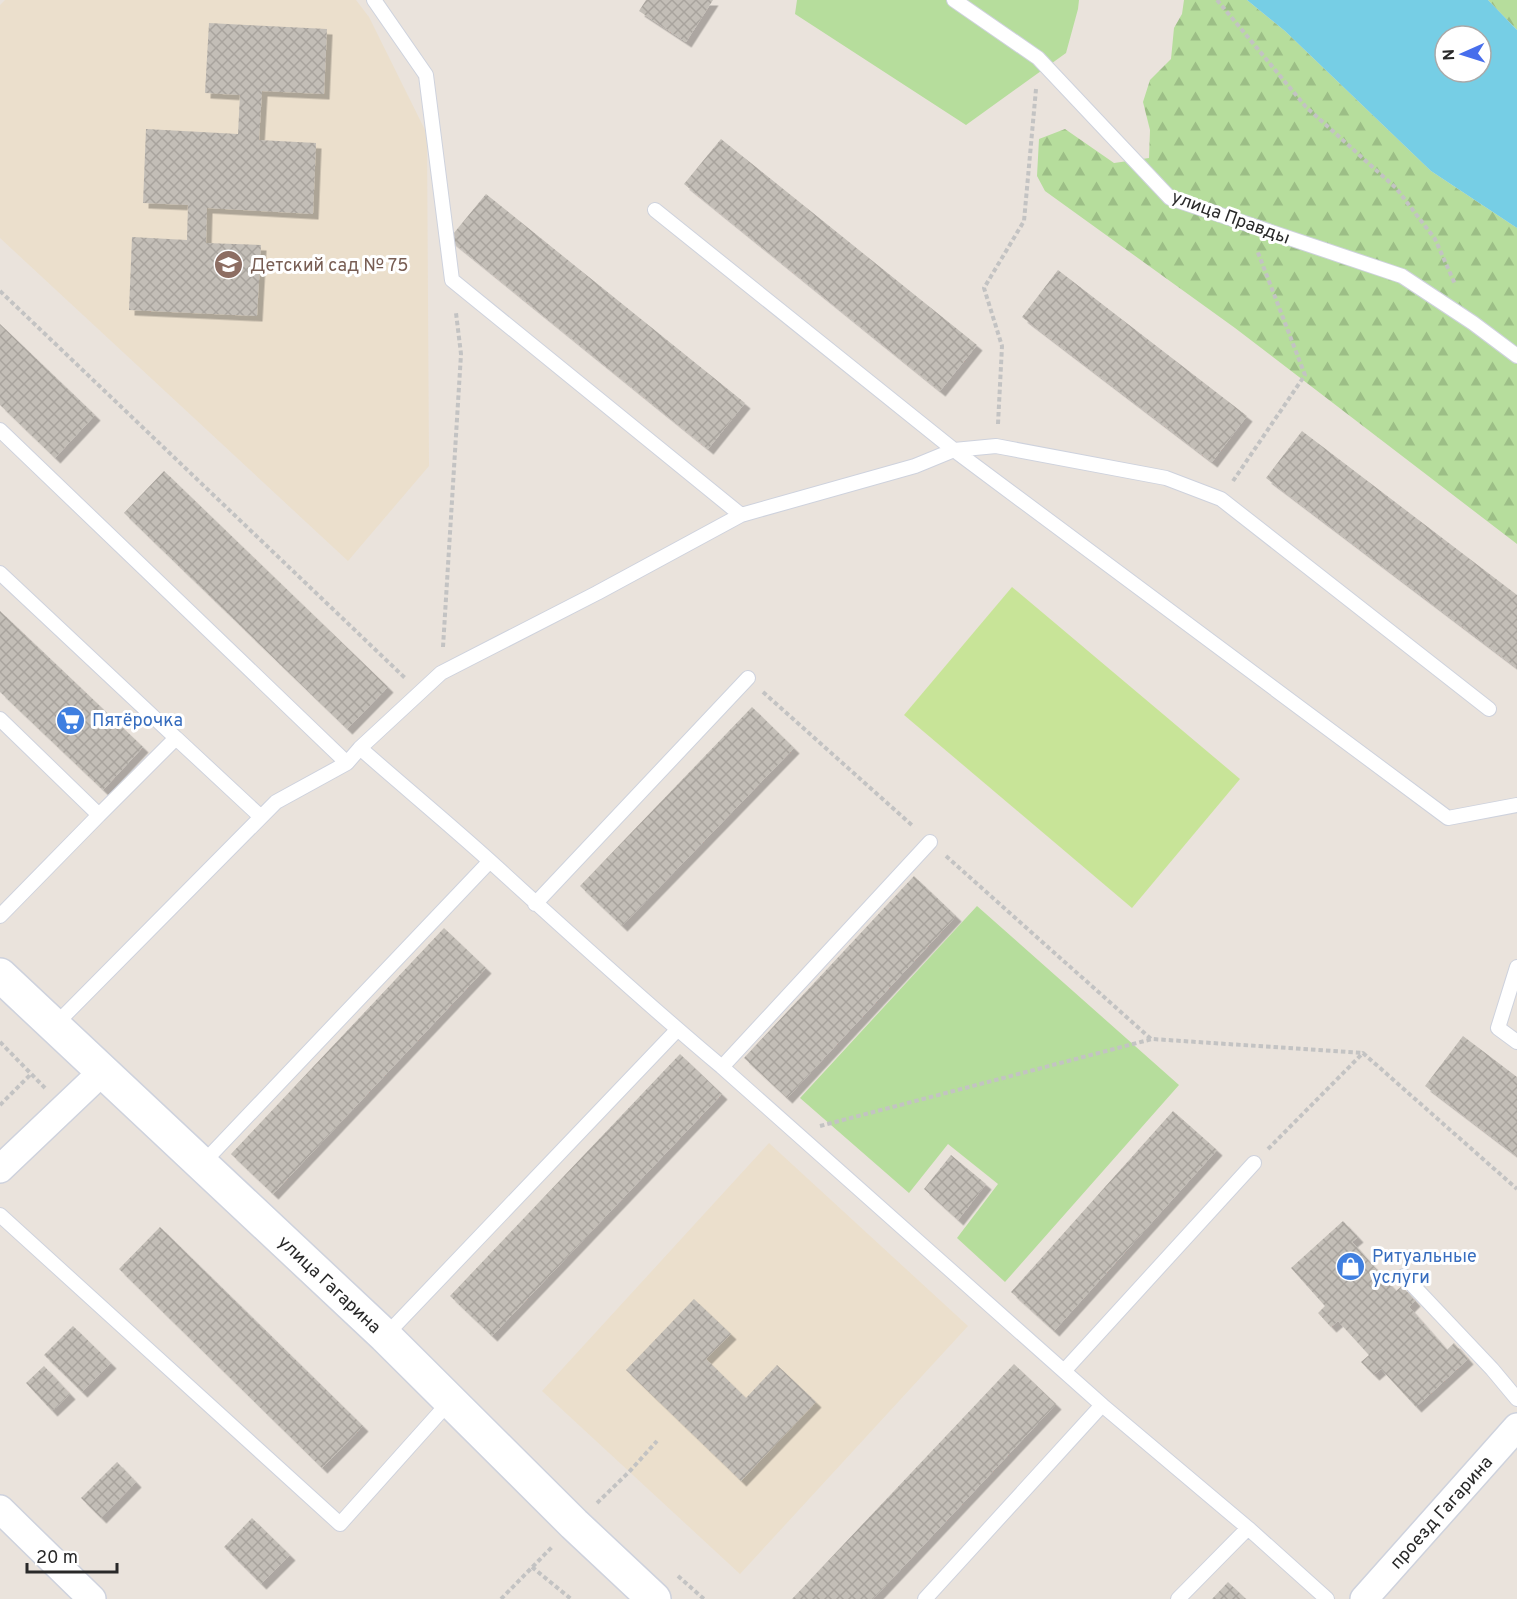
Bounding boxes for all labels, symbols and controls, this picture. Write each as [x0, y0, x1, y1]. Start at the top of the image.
north arrow [1433, 24, 1493, 84]
text: N [1440, 48, 1460, 61]
street label: улица Правды [1168, 186, 1293, 251]
school or university icon: Детский сад № 75 [213, 249, 245, 281]
place label: Детский сад № 75 [250, 255, 408, 278]
supermarket icon: Пятёрочка [55, 704, 87, 736]
place label: Пятёрочка [92, 710, 183, 733]
street label: улица Гагарина [272, 1231, 385, 1339]
place label: Ритуальные услуги [1372, 1246, 1477, 1290]
shop icon: Ритуальные услуги [1335, 1250, 1367, 1282]
street label: проезд Гагарина [1386, 1452, 1499, 1575]
scale bar [27, 1536, 117, 1574]
text: 20 m [36, 1547, 78, 1570]

